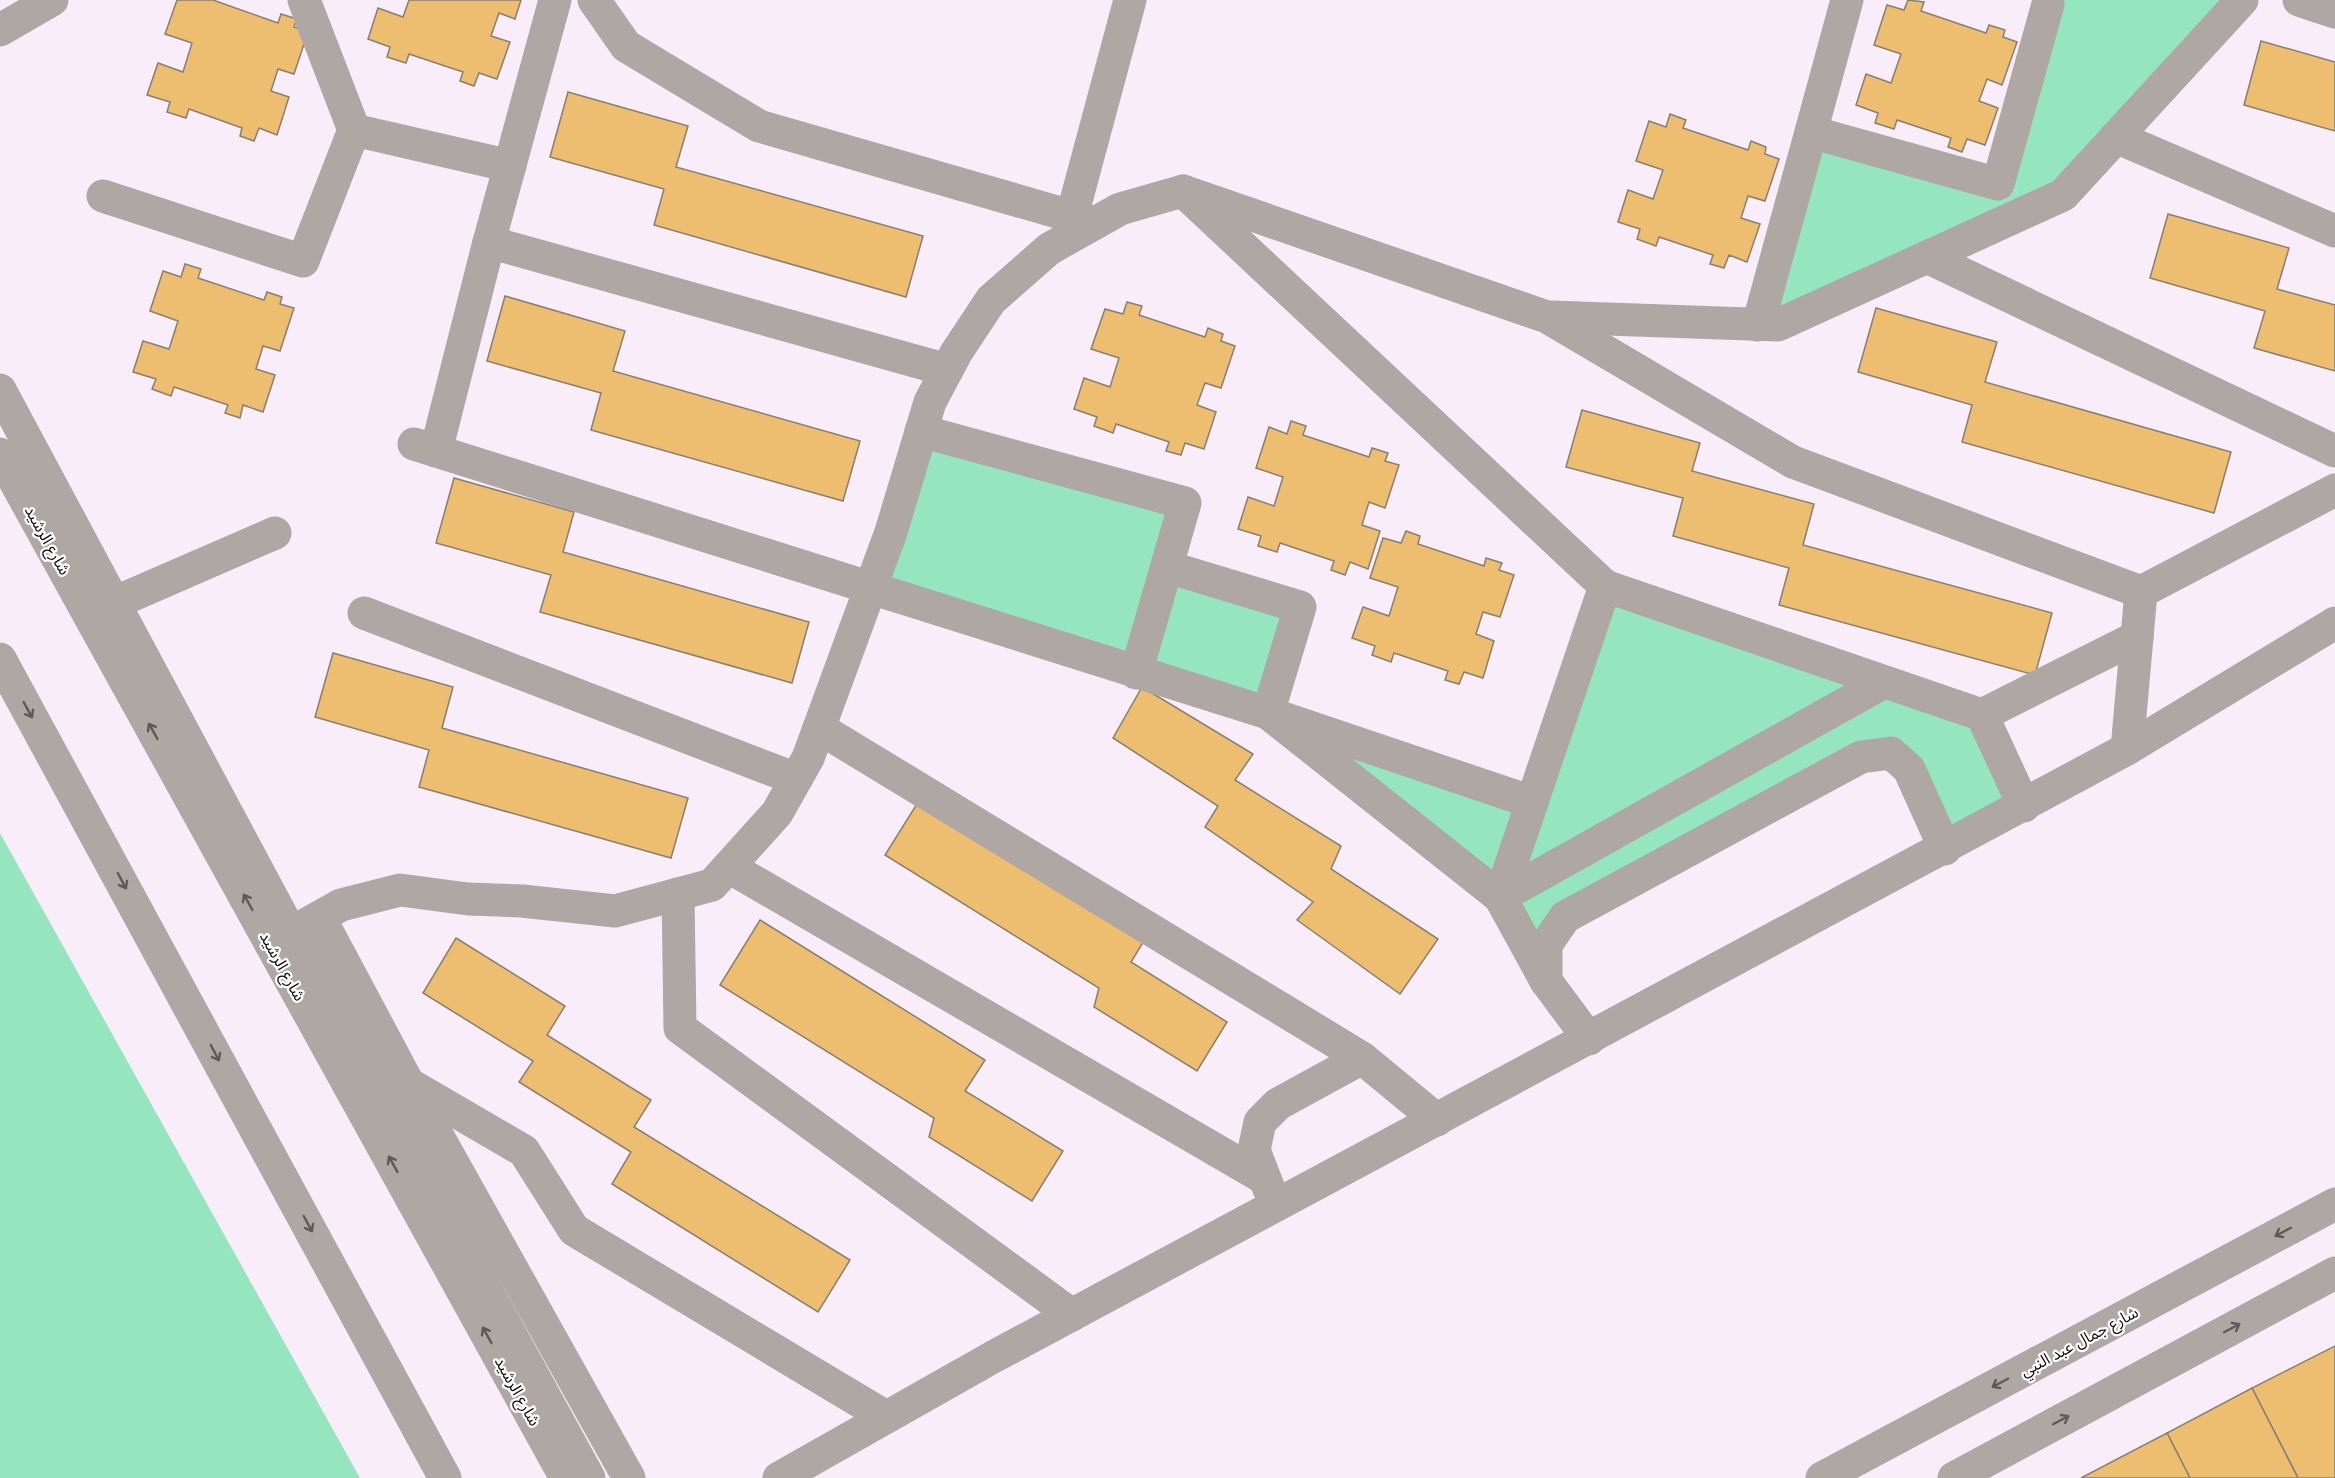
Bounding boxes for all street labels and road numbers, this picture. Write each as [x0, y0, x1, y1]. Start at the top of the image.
street label: شارع الرشيد [18, 502, 75, 580]
street label: شارع الرشيد [253, 928, 310, 1006]
street label: شارع جمال عبد النبي [2017, 1301, 2143, 1383]
street label: شارع الرشيد [488, 1353, 545, 1431]

